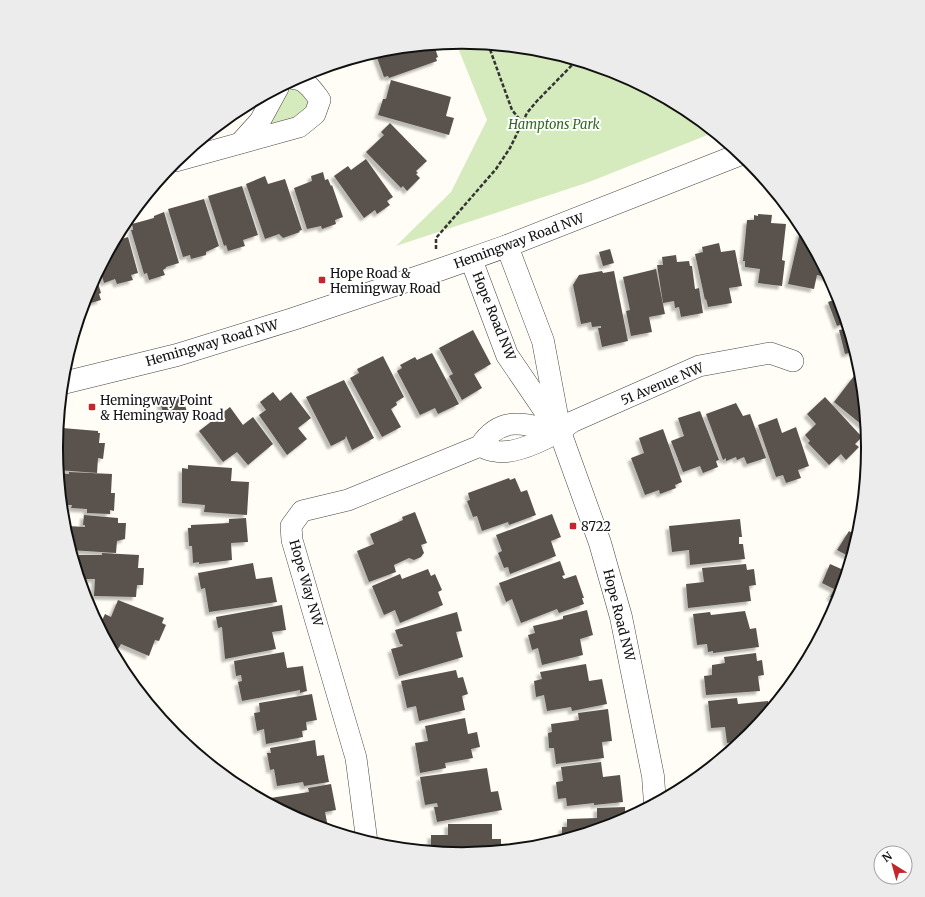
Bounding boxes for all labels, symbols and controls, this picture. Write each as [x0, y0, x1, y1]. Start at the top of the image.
park label: Hamptons Park [507, 116, 600, 133]
street label: Hemingway Road NW [452, 209, 587, 272]
place label: Hope Road & Hemingway Road [330, 265, 441, 297]
street label: Hope Road NW [468, 269, 520, 364]
marker: Hope Road & Hemingway Road [317, 275, 327, 285]
street label: Hemingway Road NW [144, 316, 281, 370]
street label: 51 Avenue NW [618, 359, 707, 409]
place label: Hemingway Point & Hemingway Road [100, 392, 224, 424]
marker: Hemingway Point & Hemingway Road [87, 402, 97, 412]
place label: 8722 [581, 518, 611, 535]
marker: 8722 [568, 521, 578, 531]
street label: Hope Way NW [286, 538, 327, 629]
street label: Hope Road NW [599, 567, 639, 664]
north arrow [873, 845, 913, 885]
text: N [879, 849, 895, 865]

